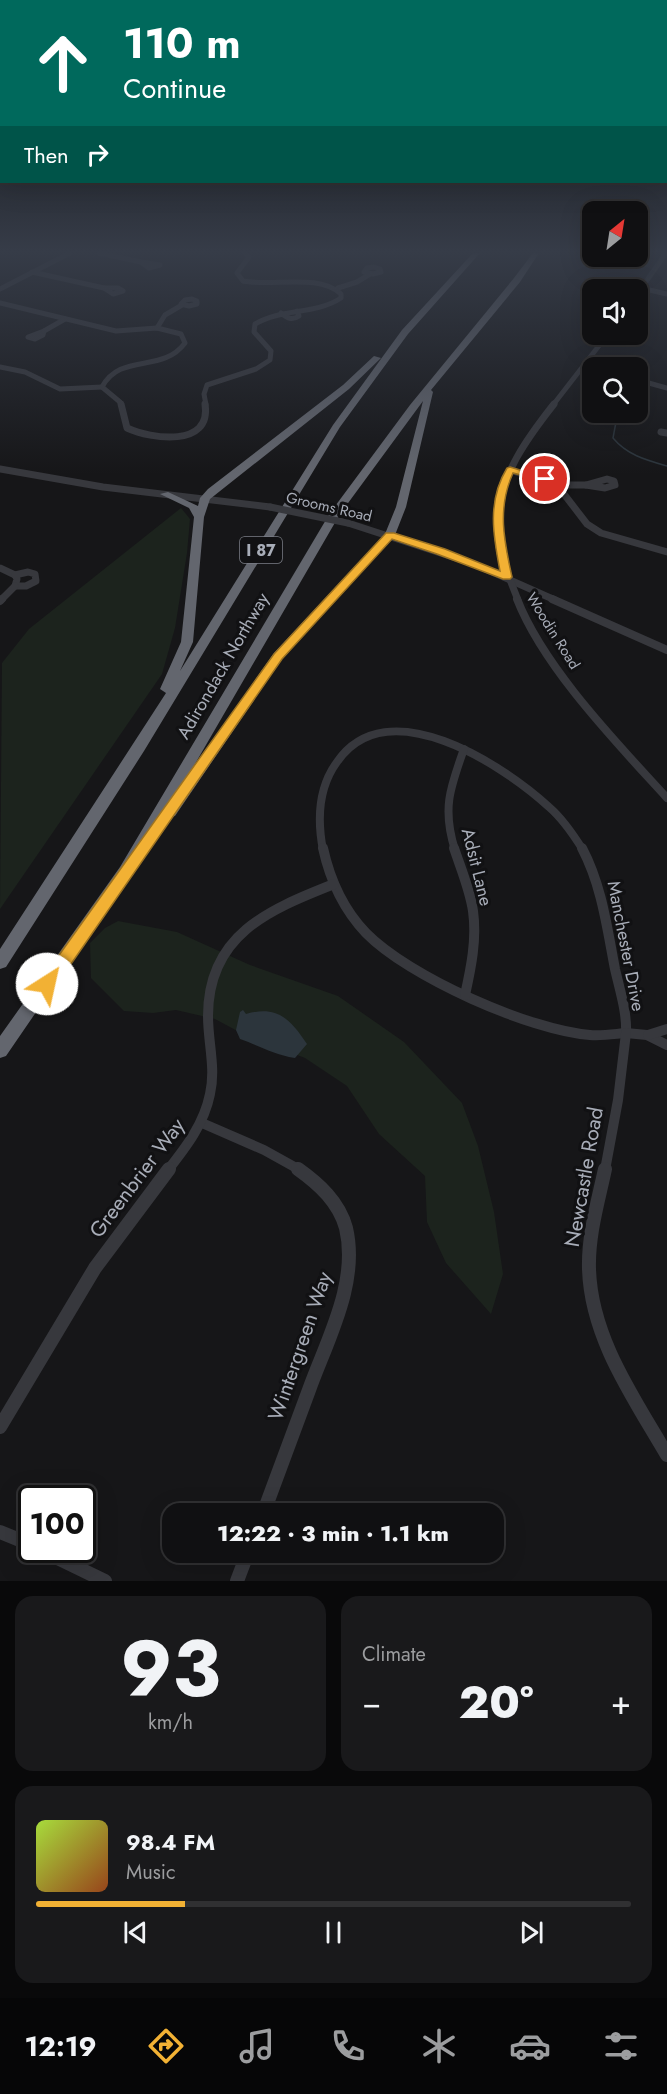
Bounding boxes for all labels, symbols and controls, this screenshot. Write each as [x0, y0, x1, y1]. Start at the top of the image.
text: 110 m [123, 13, 241, 74]
icon: ahead [24, 24, 102, 102]
text: Continue [123, 69, 226, 108]
icon: right [81, 138, 114, 171]
text: Then [24, 139, 69, 171]
north arrow [582, 201, 648, 267]
map controls [582, 201, 648, 423]
button: sound [582, 279, 648, 345]
button: search [582, 357, 648, 423]
pin [519, 453, 570, 504]
icon: arrive [528, 462, 561, 495]
street label: Grooms Road [284, 486, 374, 528]
road number: I 87 [240, 537, 282, 563]
street label: Adirondack Northway [170, 588, 276, 744]
street label: Woodin Road [521, 588, 585, 674]
street label: Adsit Lane [455, 825, 499, 909]
street label: Manchester Drive [601, 879, 651, 1013]
position arrow [15, 952, 79, 1016]
street label: Newcastle Road [557, 1105, 611, 1249]
street label: Greenbrier Way [82, 1111, 192, 1244]
street label: Wintergreen Way [260, 1267, 340, 1425]
speed limit sign: 100 [18, 1485, 96, 1563]
text: 12:22 · 3 min · 1.1 km [217, 1517, 449, 1549]
text: 93 [120, 1613, 221, 1725]
text: Climate [362, 1640, 426, 1669]
text: 20° [459, 1670, 534, 1735]
text: − [362, 1679, 381, 1726]
text: + [611, 1679, 631, 1726]
text: km/h [148, 1708, 193, 1737]
text: 98.4 FM [126, 1826, 215, 1858]
text: Music [126, 1858, 176, 1887]
icon: previous [119, 1916, 152, 1949]
icon: pause [317, 1916, 350, 1949]
icon: next [515, 1916, 548, 1949]
icon: directions [145, 2025, 187, 2067]
icon: music [236, 2025, 278, 2067]
icon: phone [327, 2025, 369, 2067]
icon: climate [418, 2025, 460, 2067]
icon: car [509, 2025, 551, 2067]
icon: filters [600, 2025, 642, 2067]
text: 12:19 [25, 2027, 96, 2066]

